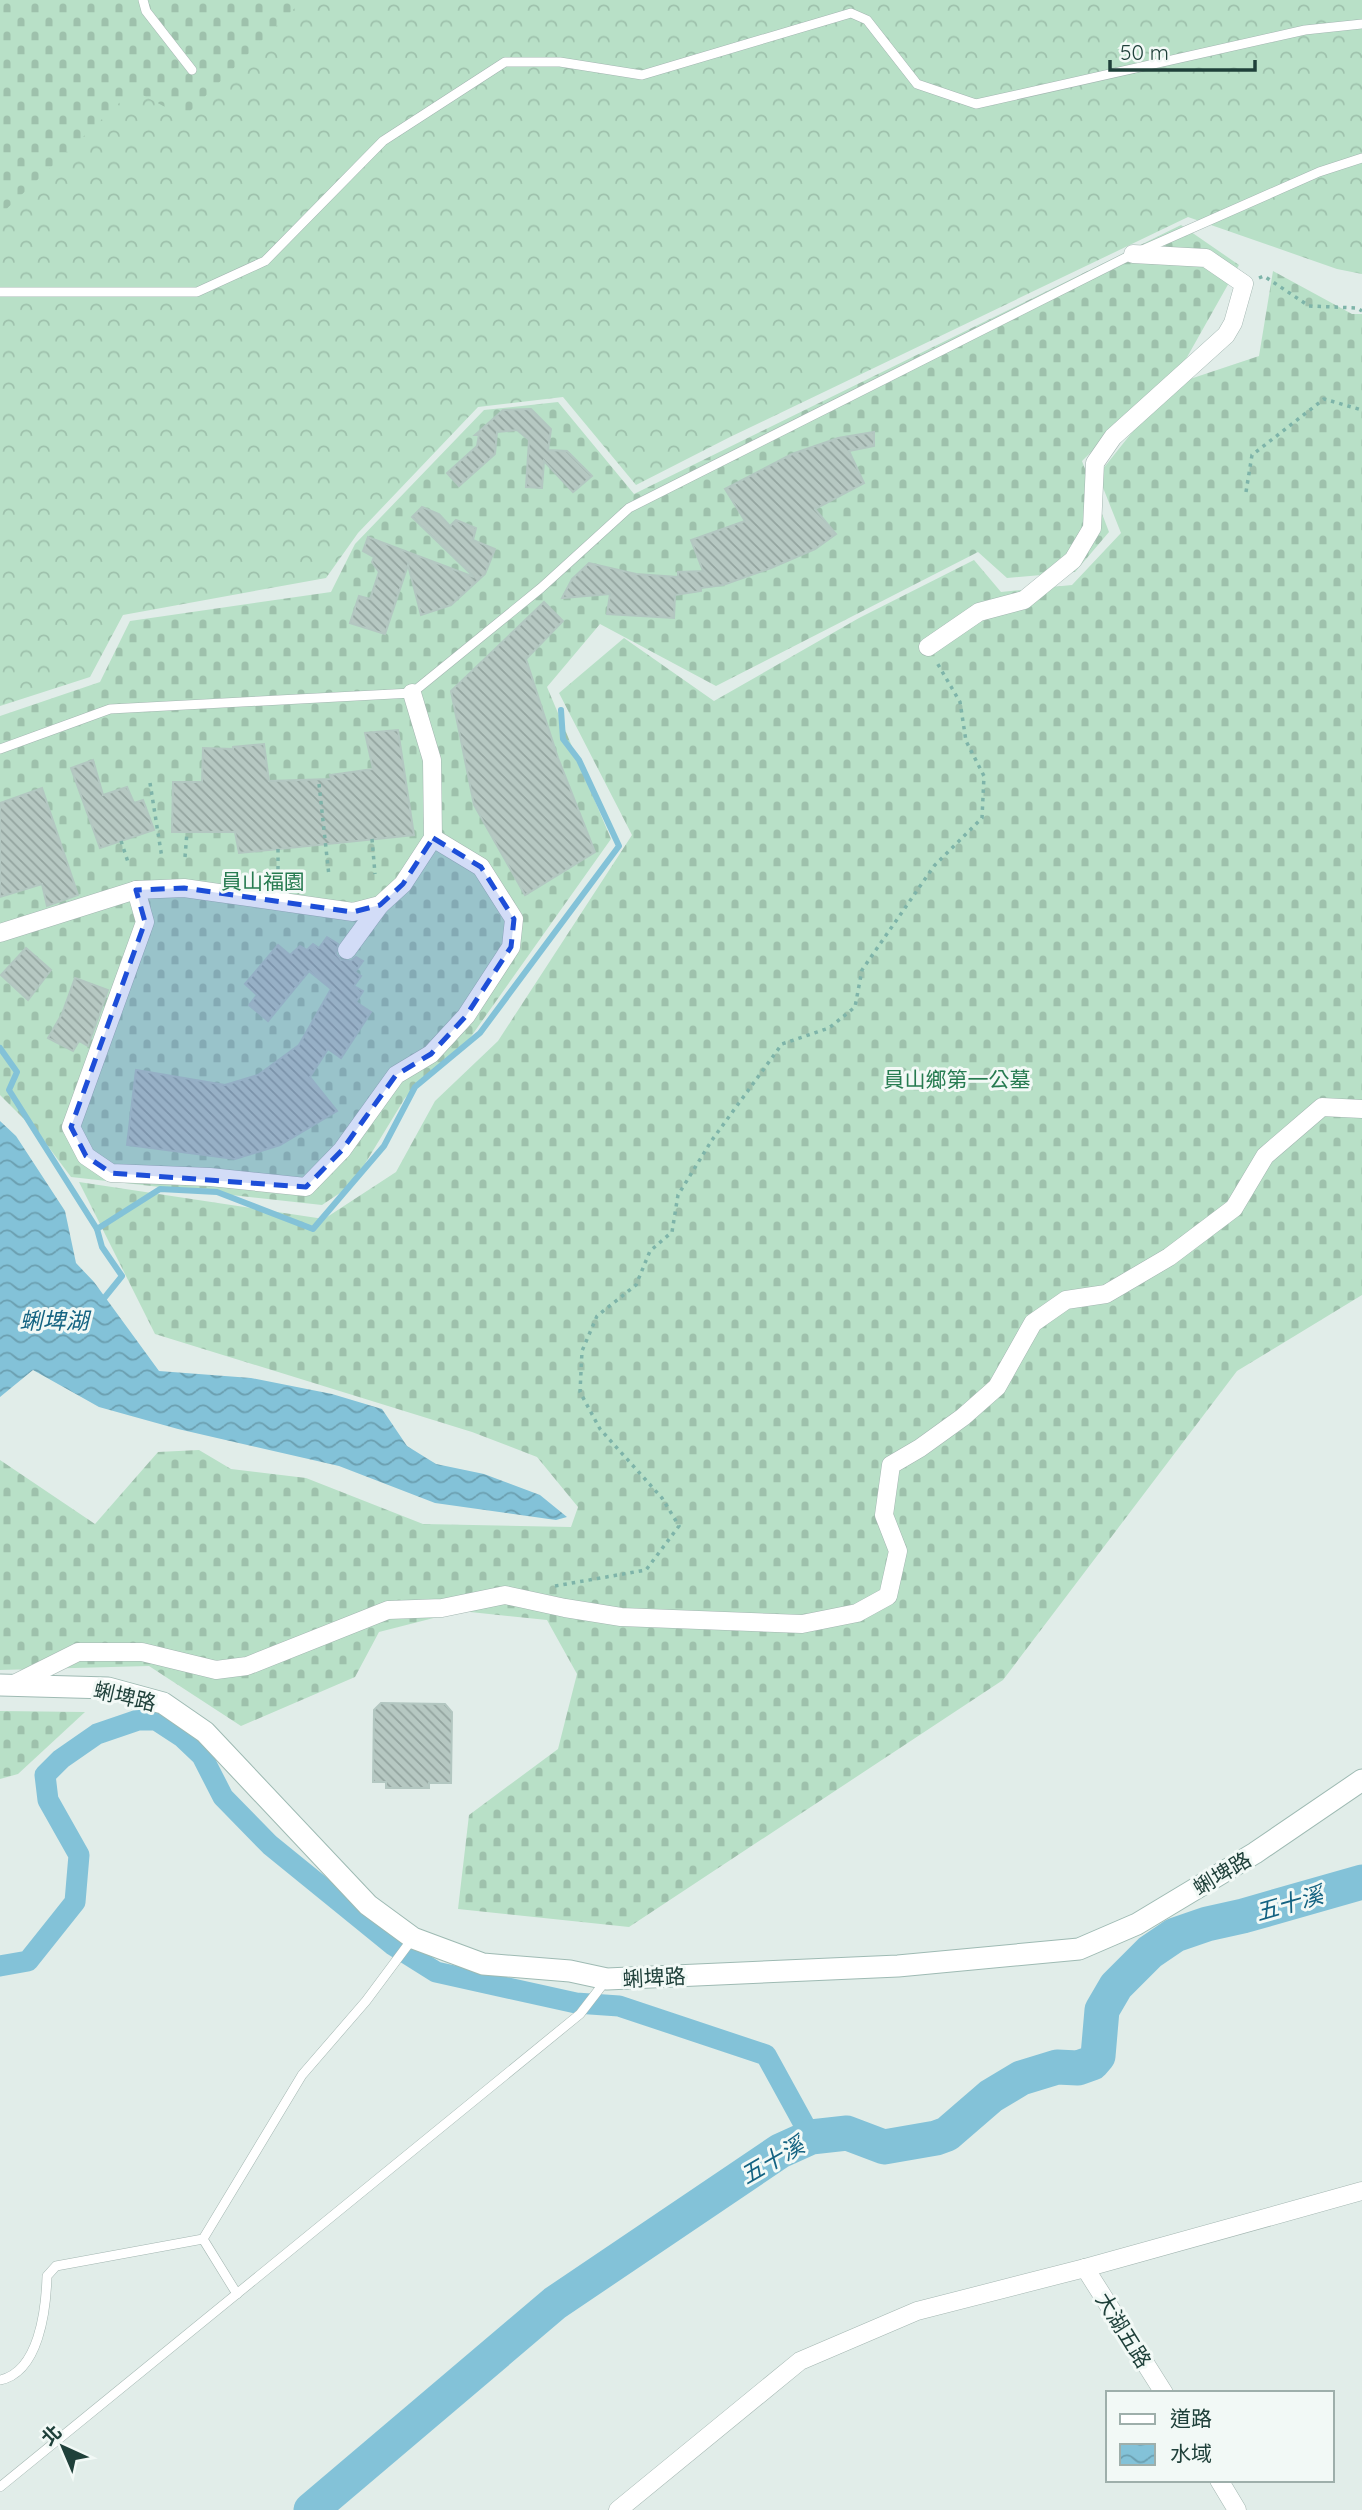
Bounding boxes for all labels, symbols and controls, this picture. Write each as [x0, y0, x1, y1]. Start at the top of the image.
scale bar [1110, 28, 1255, 72]
text: 50 m [1120, 39, 1169, 65]
park label: 員山福園 [221, 868, 305, 894]
park label: 員山鄉第一公墓 [884, 1066, 1031, 1092]
water label: 蜊埤湖 [20, 1306, 92, 1335]
street label: 蜊埤路 [91, 1676, 159, 1716]
street label: 蜊埤路 [1188, 1846, 1256, 1900]
water label: 五十溪 [1252, 1879, 1329, 1926]
street label: 蜊埤路 [622, 1962, 686, 1992]
water label: 五十溪 [735, 2129, 812, 2190]
street label: 大湖五路 [1091, 2287, 1157, 2373]
legend [1106, 2391, 1334, 2482]
text: 道路 [1170, 2405, 1212, 2431]
north arrow [28, 2412, 98, 2482]
text: 北 [36, 2420, 66, 2450]
text: 水域 [1170, 2440, 1212, 2466]

